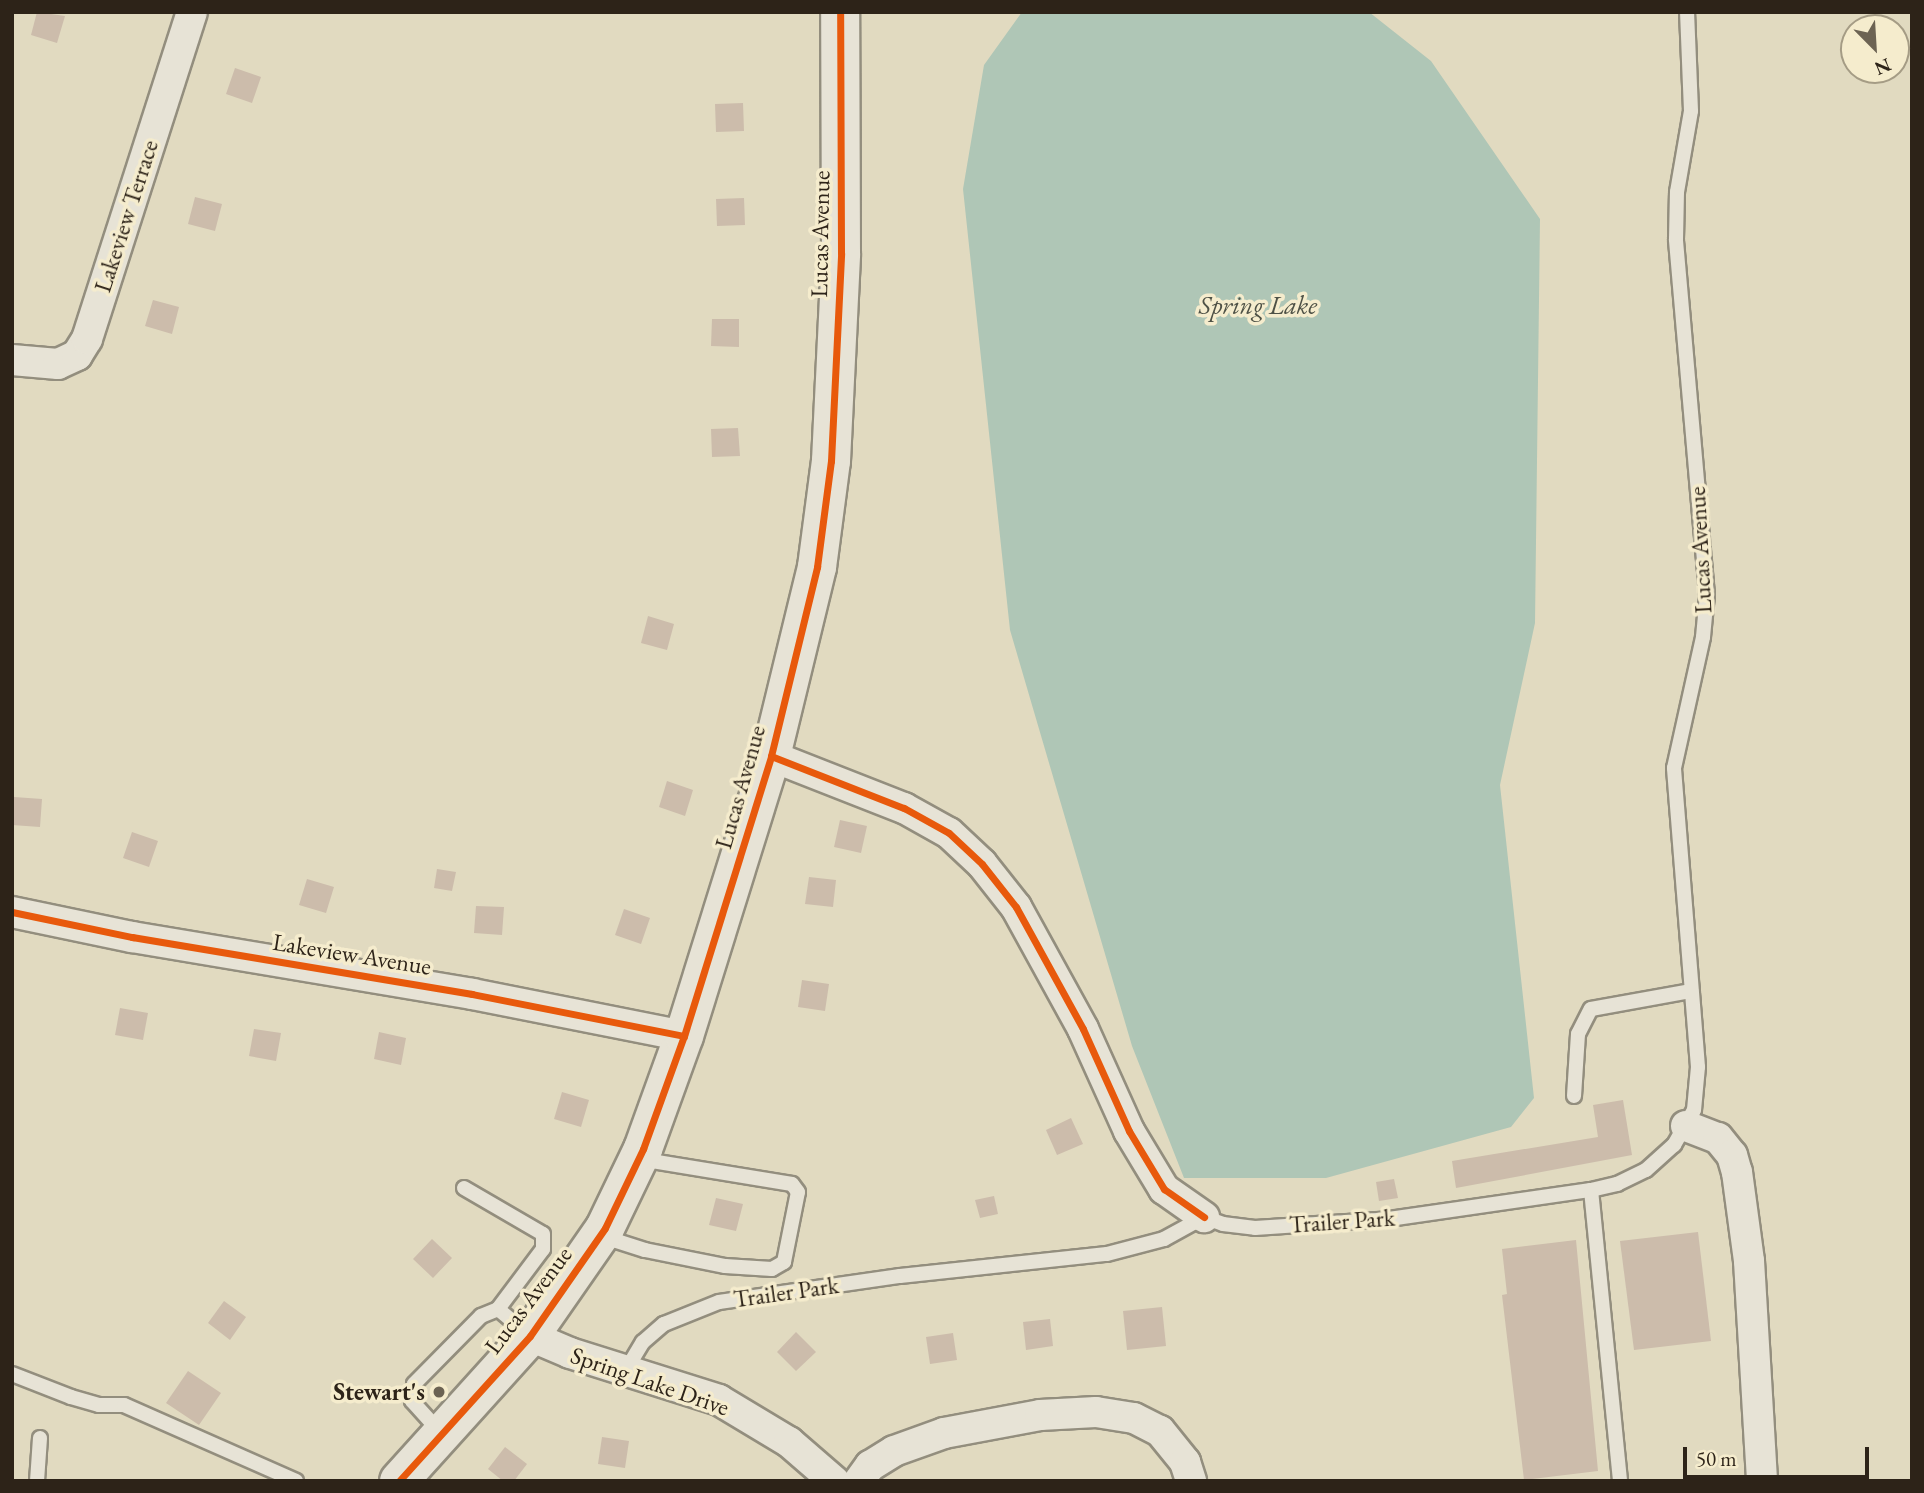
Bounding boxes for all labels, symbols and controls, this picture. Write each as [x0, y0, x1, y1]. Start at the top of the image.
north arrow [1840, 14, 1910, 84]
text: N [1871, 52, 1895, 81]
street label: Lakeview Terrace [88, 136, 164, 296]
street label: Lucas Avenue [804, 170, 836, 298]
water label: Spring Lake [1199, 290, 1317, 322]
street label: Lucas Avenue [1682, 486, 1718, 614]
street label: Lucas Avenue [709, 722, 771, 852]
street label: Lakeview Avenue [271, 927, 433, 981]
street label: Trailer Park [1288, 1203, 1396, 1239]
street label: Lucas Avenue [478, 1241, 578, 1359]
street label: Trailer Park [732, 1270, 840, 1314]
street label: Spring Lake Drive [567, 1340, 733, 1422]
place label: Stewart's [333, 1378, 425, 1406]
marker: Stewart's [431, 1384, 447, 1400]
scale bar [1686, 1434, 1871, 1478]
text: 50 m [1696, 1445, 1737, 1472]

